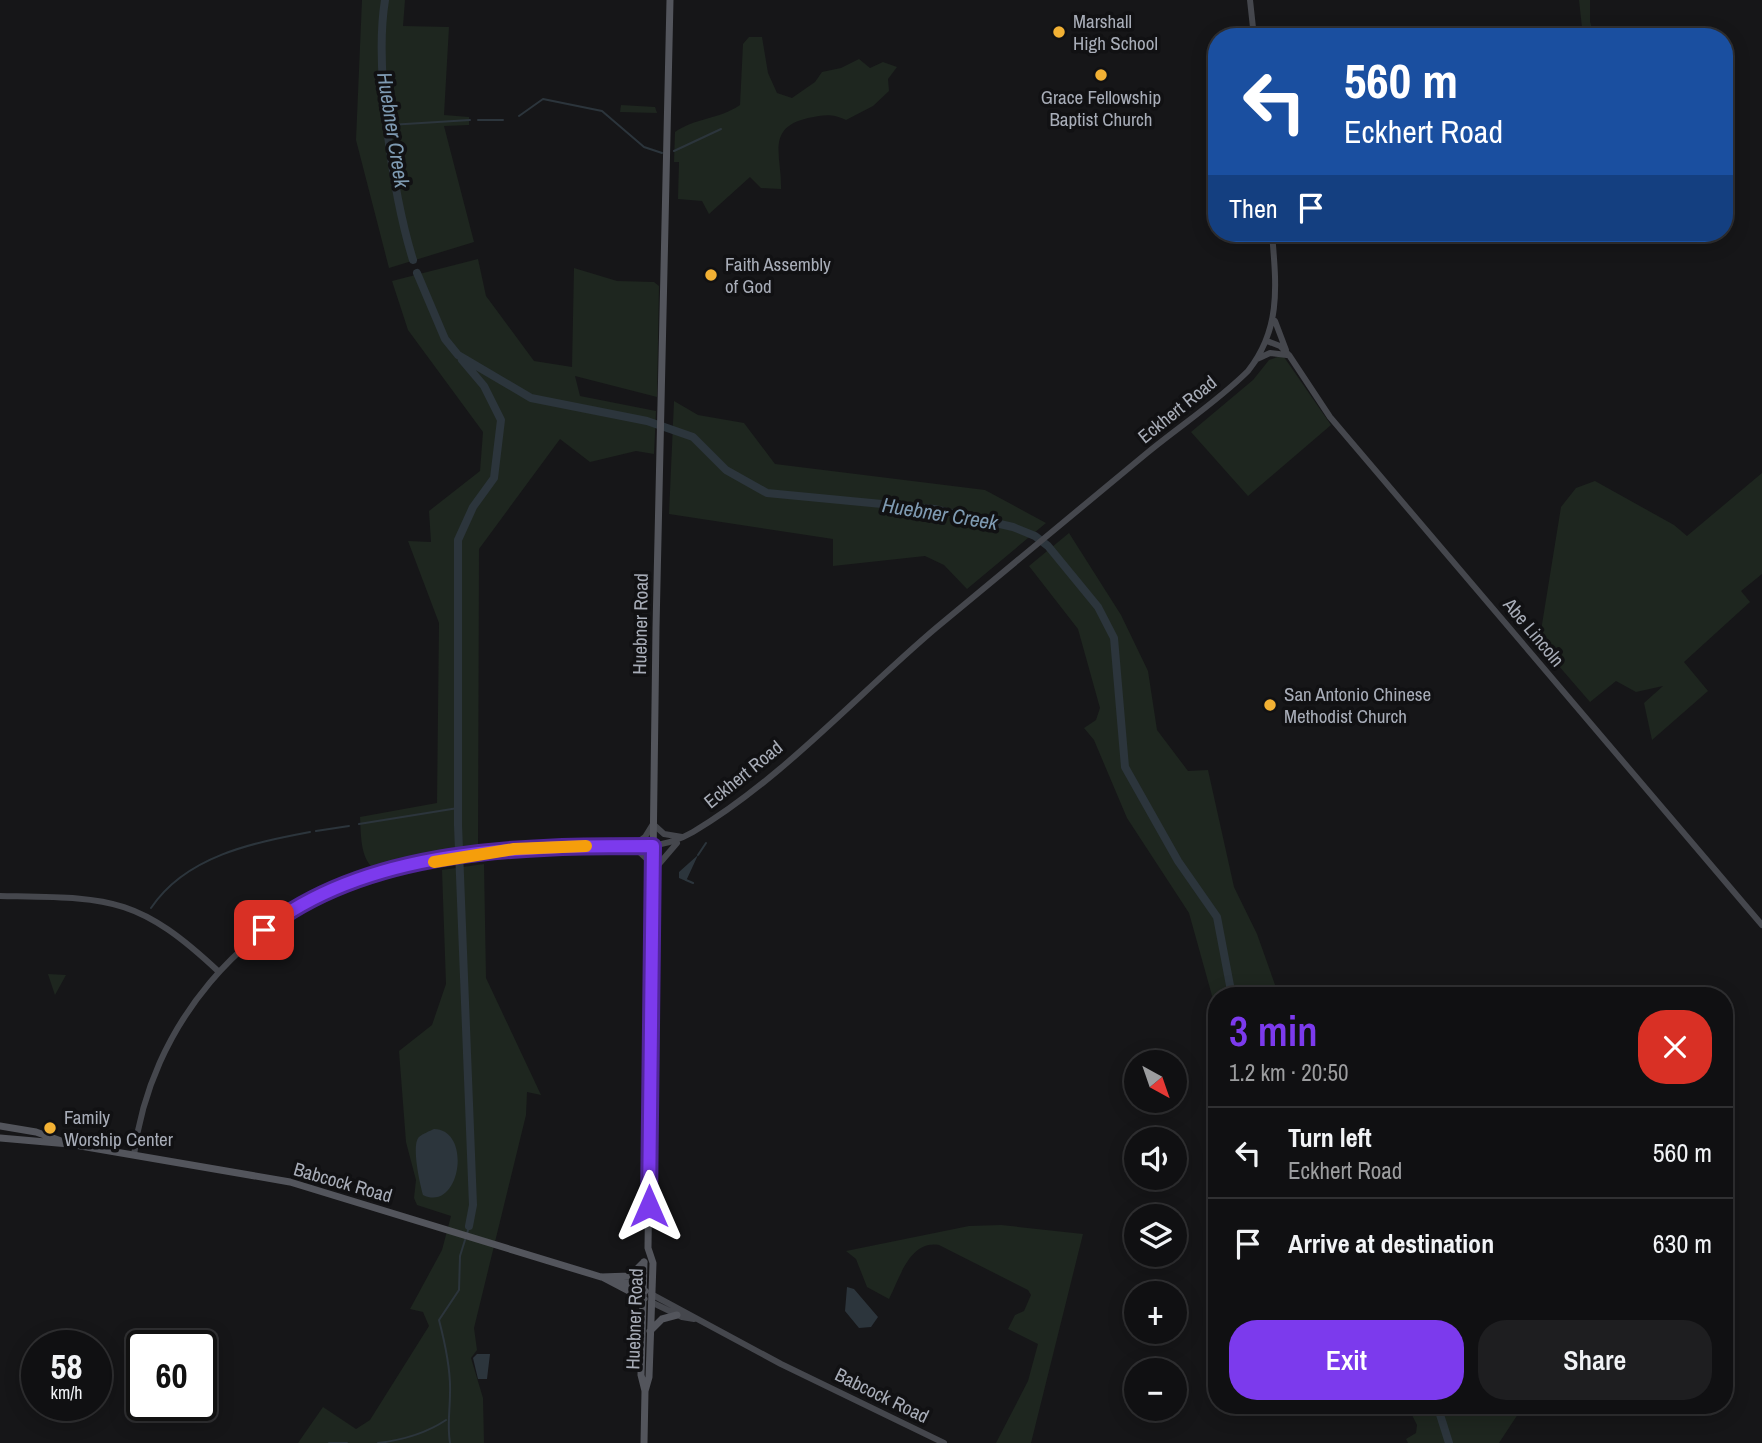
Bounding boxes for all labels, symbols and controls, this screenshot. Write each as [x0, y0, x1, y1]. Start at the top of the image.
place label: Marshall High School [1073, 8, 1158, 56]
marker: Marshall High School [1051, 24, 1067, 40]
text: 560 m [1344, 47, 1458, 113]
icon: left [1229, 56, 1320, 147]
marker: Grace Fellowship Baptist Church [1093, 67, 1109, 83]
water label: Huebner Creek [370, 70, 417, 191]
place label: Grace Fellowship Baptist Church [1041, 84, 1161, 132]
text: Eckhert Road [1344, 110, 1503, 153]
icon: arrive [1292, 189, 1330, 227]
text: Then [1229, 191, 1278, 226]
place label: Faith Assembly of God [725, 251, 831, 299]
marker: Faith Assembly of God [703, 267, 719, 283]
street label: Eckhert Road [1132, 369, 1222, 449]
water label: Huebner Creek [880, 490, 1001, 537]
street label: Huebner Road [626, 573, 654, 675]
street label: Abe Lincoln [1497, 591, 1570, 672]
place label: San Antonio Chinese Methodist Church [1284, 681, 1431, 729]
marker: San Antonio Chinese Methodist Church [1262, 697, 1278, 713]
street label: Eckhert Road [698, 734, 788, 814]
pin [234, 900, 294, 960]
icon: arrive [245, 911, 283, 949]
text: 3 min [1229, 1003, 1318, 1059]
button: close [1638, 1010, 1712, 1084]
north arrow [1124, 1050, 1186, 1113]
map controls [1124, 1050, 1187, 1421]
text: 1.2 km · 20:50 [1229, 1057, 1349, 1088]
place label: Family Worship Center [64, 1104, 174, 1152]
marker: Family Worship Center [42, 1120, 58, 1136]
text: Turn left [1288, 1120, 1372, 1155]
button: sound [1124, 1127, 1187, 1190]
icon: left [1229, 1134, 1267, 1172]
text: 560 m [1653, 1135, 1712, 1170]
text: Eckhert Road [1288, 1155, 1402, 1186]
street label: Babcock Road [291, 1156, 395, 1208]
position arrow [612, 1169, 686, 1243]
button: layers [1124, 1204, 1187, 1267]
icon: arrive [1229, 1225, 1267, 1263]
text: Arrive at destination [1288, 1226, 1494, 1261]
text: 630 m [1653, 1226, 1712, 1261]
street label: Huebner Road [619, 1268, 649, 1370]
button: + [1124, 1281, 1187, 1344]
button: Exit [1229, 1320, 1464, 1400]
button: Share [1478, 1320, 1712, 1400]
speed limit sign: 60 [126, 1330, 217, 1421]
text: 58 [51, 1343, 82, 1390]
button: − [1124, 1358, 1187, 1421]
street label: Babcock Road [831, 1361, 933, 1429]
text: km/h [51, 1380, 83, 1405]

